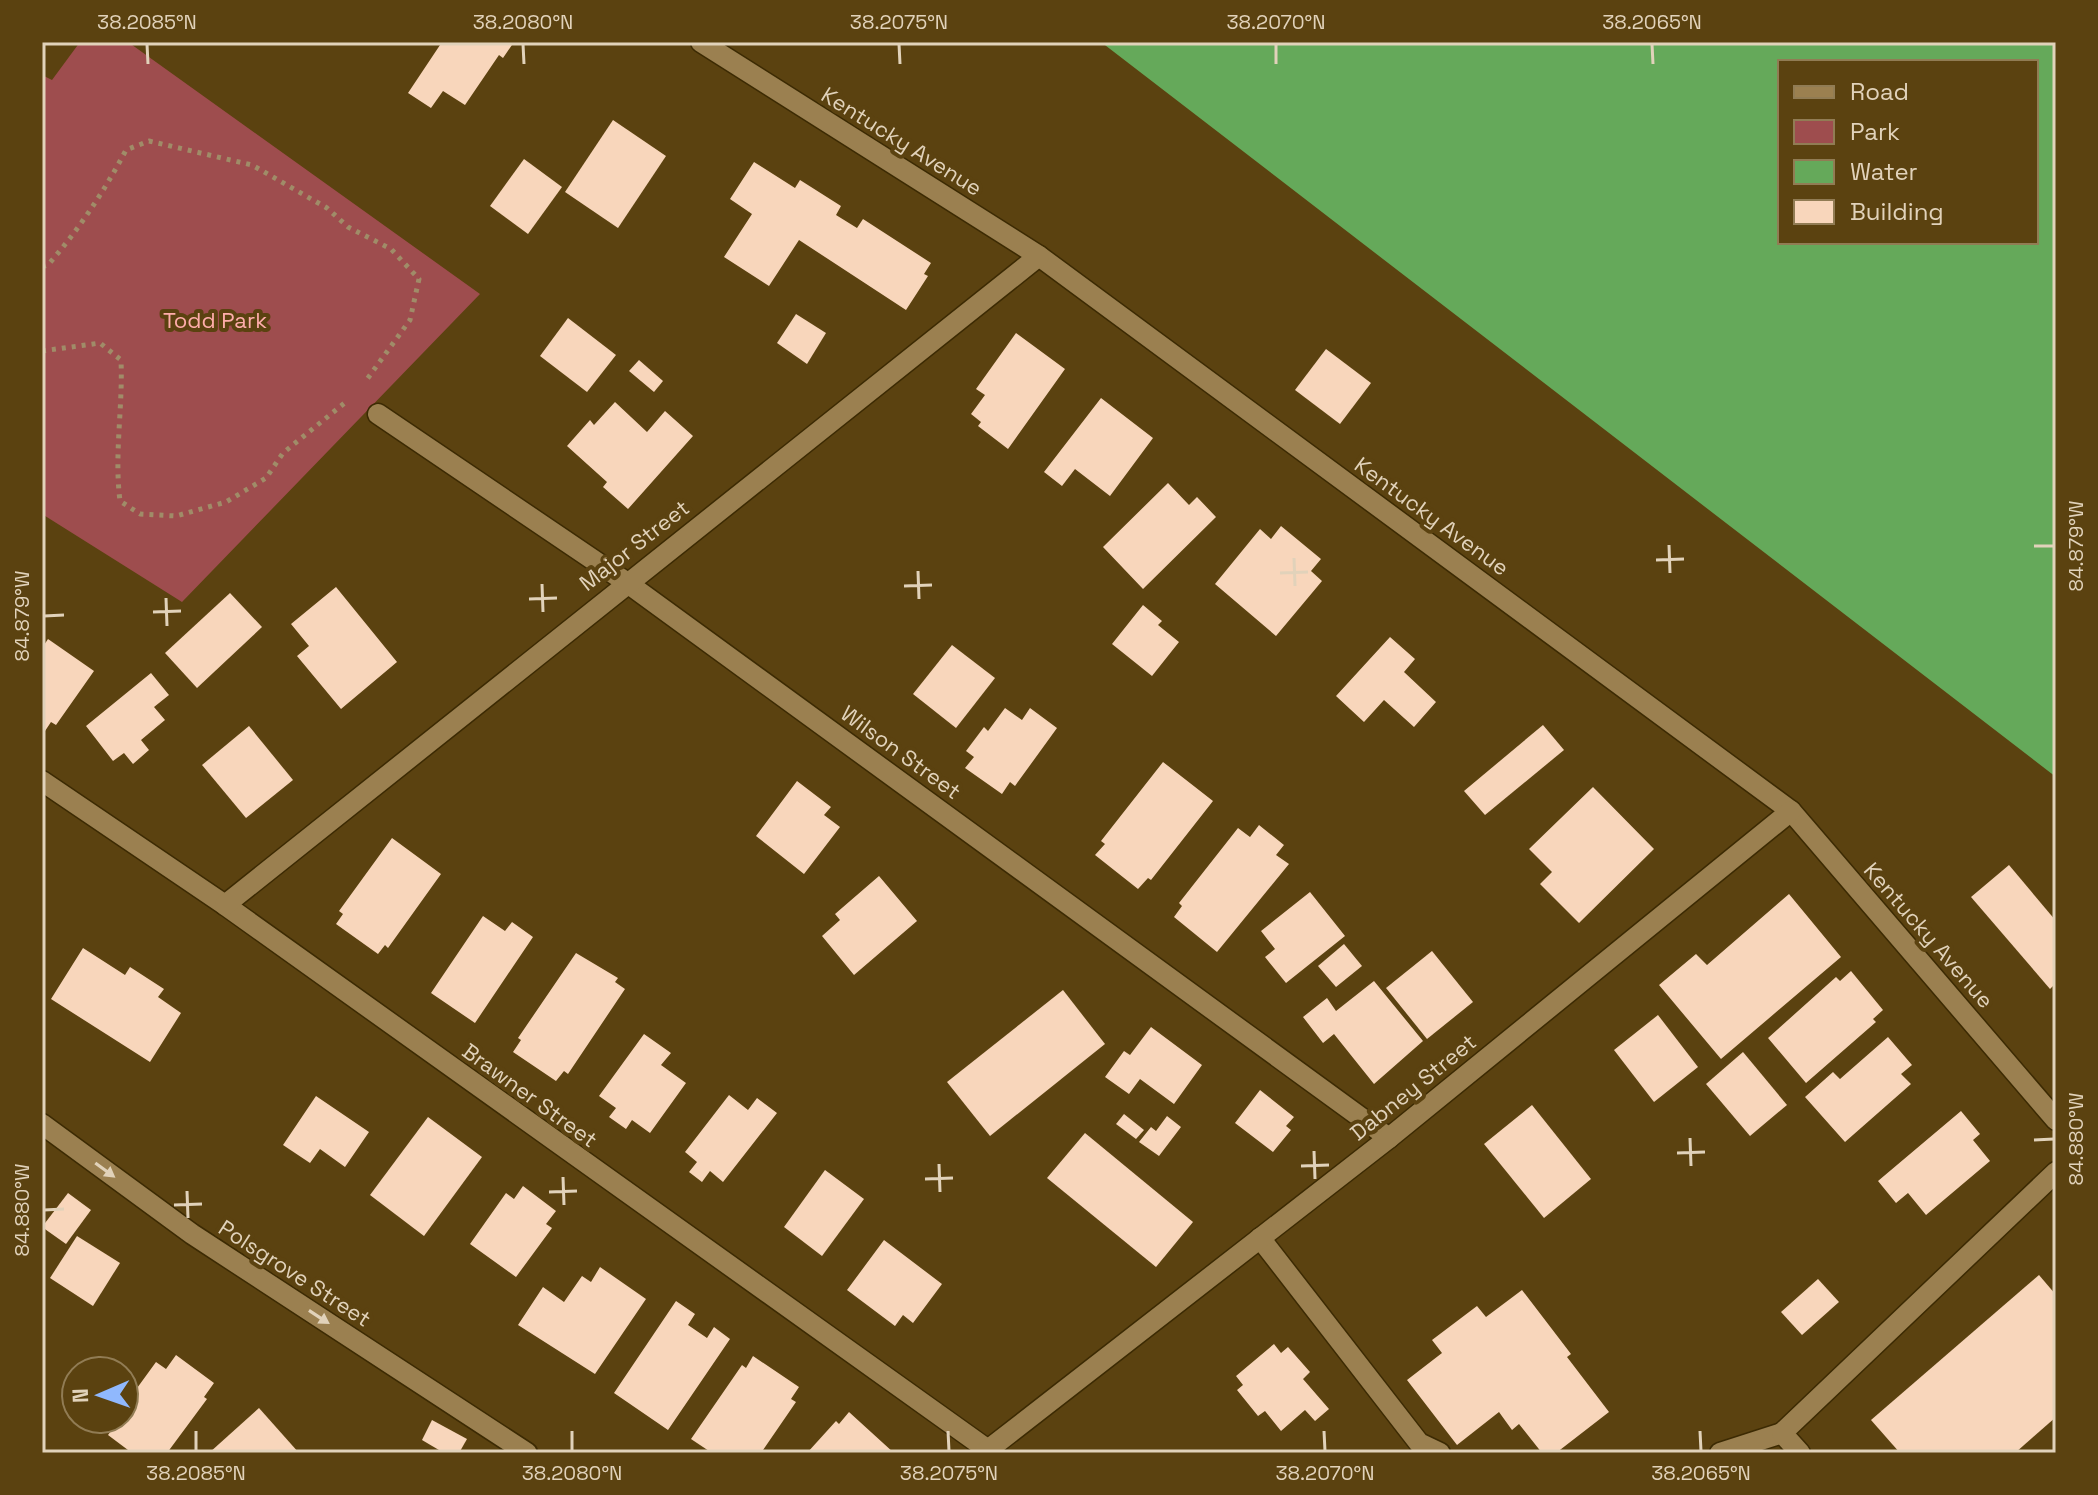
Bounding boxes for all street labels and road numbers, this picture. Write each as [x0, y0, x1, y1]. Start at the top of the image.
street label: Kentucky Avenue [816, 80, 988, 202]
street label: Kentucky Avenue [1349, 451, 1515, 581]
street label: Major Street [573, 493, 695, 597]
street label: Wilson Street [835, 699, 967, 805]
street label: Kentucky Avenue [1858, 856, 2000, 1014]
street label: Dabney Street [1344, 1028, 1482, 1146]
street label: Brawner Street [457, 1037, 603, 1153]
street label: Polsgrove Street [214, 1213, 376, 1333]

